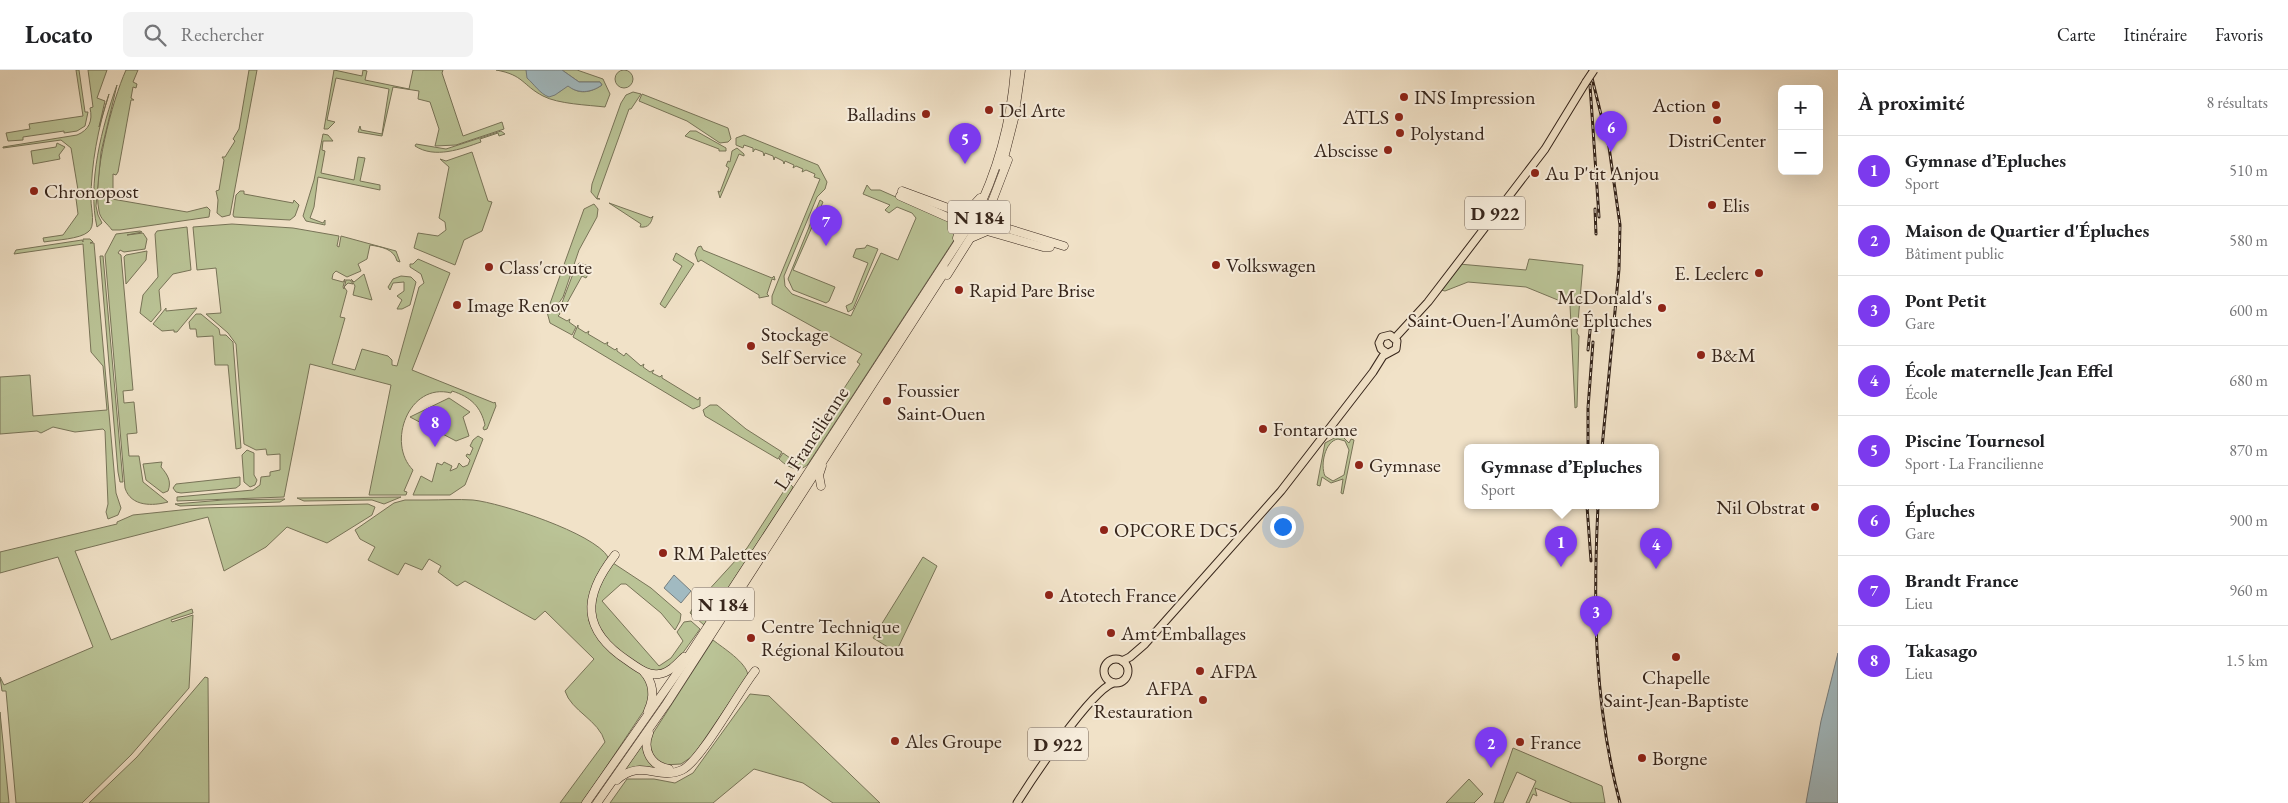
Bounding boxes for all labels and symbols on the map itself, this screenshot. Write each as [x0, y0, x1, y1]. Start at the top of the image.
place label: INS Impression [1414, 84, 1536, 110]
marker: INS Impression [1398, 91, 1410, 103]
place label: Action [1651, 92, 1706, 118]
place label: Del Arte [999, 97, 1065, 123]
marker: Action [1710, 99, 1722, 111]
place label: Balladins [847, 101, 916, 127]
marker: Del Arte [983, 104, 995, 116]
place label: ATLS [1342, 104, 1389, 130]
marker: Balladins [920, 108, 932, 120]
marker: ATLS [1393, 111, 1405, 123]
pin: 6 [1595, 111, 1627, 152]
marker: DistriCenter [1711, 114, 1723, 126]
place label: Polystand [1410, 120, 1485, 146]
pin: 5 [949, 123, 981, 164]
marker: Polystand [1394, 127, 1406, 139]
place label: DistriCenter [1668, 127, 1766, 153]
place label: Abscisse [1313, 137, 1378, 163]
marker: Abscisse [1382, 144, 1394, 156]
place label: Au P'tit Anjou [1544, 160, 1660, 186]
marker: Au P'tit Anjou [1529, 167, 1541, 179]
place label: Chronopost [44, 178, 139, 204]
marker: Chronopost [28, 185, 40, 197]
place label: Elis [1722, 192, 1749, 218]
road number: D 922 [1465, 196, 1525, 230]
marker: Elis [1706, 199, 1718, 211]
road number: N 184 [948, 200, 1010, 233]
pin: 7 [810, 205, 842, 246]
place label: Volkswagen [1226, 252, 1317, 278]
place label: Class'croute [499, 254, 592, 280]
marker: Volkswagen [1210, 259, 1222, 271]
place label: E. Leclerc [1674, 260, 1749, 286]
marker: Class'croute [483, 261, 495, 273]
marker: E. Leclerc [1753, 267, 1765, 279]
place label: Rapid Pare Brise [969, 277, 1095, 303]
marker: Rapid Pare Brise [953, 284, 965, 296]
place label: McDonald's Saint-Ouen-l'Aumône Épluches [1407, 284, 1652, 333]
place label: Image Renov [467, 292, 569, 318]
marker: Image Renov [451, 299, 463, 311]
marker: McDonald's Saint-Ouen-l'Aumône Épluches [1656, 302, 1668, 314]
place label: Stockage Self Service [761, 321, 846, 370]
marker: Stockage Self Service [745, 340, 757, 352]
place label: B&M [1711, 342, 1756, 368]
marker: B&M [1695, 349, 1707, 361]
place label: Foussier Saint-Ouen [897, 377, 986, 426]
street label: La Francilienne [768, 381, 854, 495]
marker: Foussier Saint-Ouen [881, 395, 893, 407]
pin: 8 [419, 406, 451, 447]
place label: Fontarome [1273, 416, 1358, 442]
marker: Fontarome [1257, 423, 1269, 435]
place label: Gymnase [1369, 452, 1441, 478]
marker: Gymnase [1353, 459, 1365, 471]
place label: Nil Obstrat [1716, 494, 1806, 520]
marker: Nil Obstrat [1809, 501, 1821, 513]
your location [1270, 514, 1296, 540]
place label: OPCORE DC5 [1114, 517, 1238, 543]
marker: OPCORE DC5 [1098, 524, 1110, 536]
pin: 1 [1545, 526, 1577, 567]
pin: 4 [1640, 528, 1672, 569]
place label: RM Palettes [673, 540, 767, 566]
marker: RM Palettes [657, 547, 669, 559]
place label: Atotech France [1058, 582, 1177, 608]
road number: N 184 [692, 588, 754, 620]
marker: Atotech France [1043, 589, 1055, 601]
pin: 3 [1580, 596, 1612, 637]
place label: Centre Technique Régional Kiloutou [761, 613, 905, 662]
place label: Amt Emballages [1120, 620, 1246, 646]
marker: Amt Emballages [1105, 627, 1117, 639]
marker: Centre Technique Régional Kiloutou [745, 632, 757, 644]
marker: Chapelle Saint-Jean-Baptiste [1670, 651, 1682, 663]
place label: AFPA [1209, 658, 1257, 684]
place label: Chapelle Saint-Jean-Baptiste [1604, 664, 1749, 713]
marker: AFPA [1194, 665, 1206, 677]
place label: AFPA Restauration [1093, 675, 1193, 724]
marker: AFPA Restauration [1197, 694, 1209, 706]
pin: 2 [1475, 727, 1507, 768]
place label: Ales Groupe [904, 728, 1002, 754]
road number: D 922 [1028, 728, 1088, 761]
place label: France [1530, 729, 1581, 755]
marker: Ales Groupe [889, 735, 901, 747]
marker: France [1514, 736, 1526, 748]
place label: Borgne [1652, 745, 1708, 771]
marker: Borgne [1636, 752, 1648, 764]

